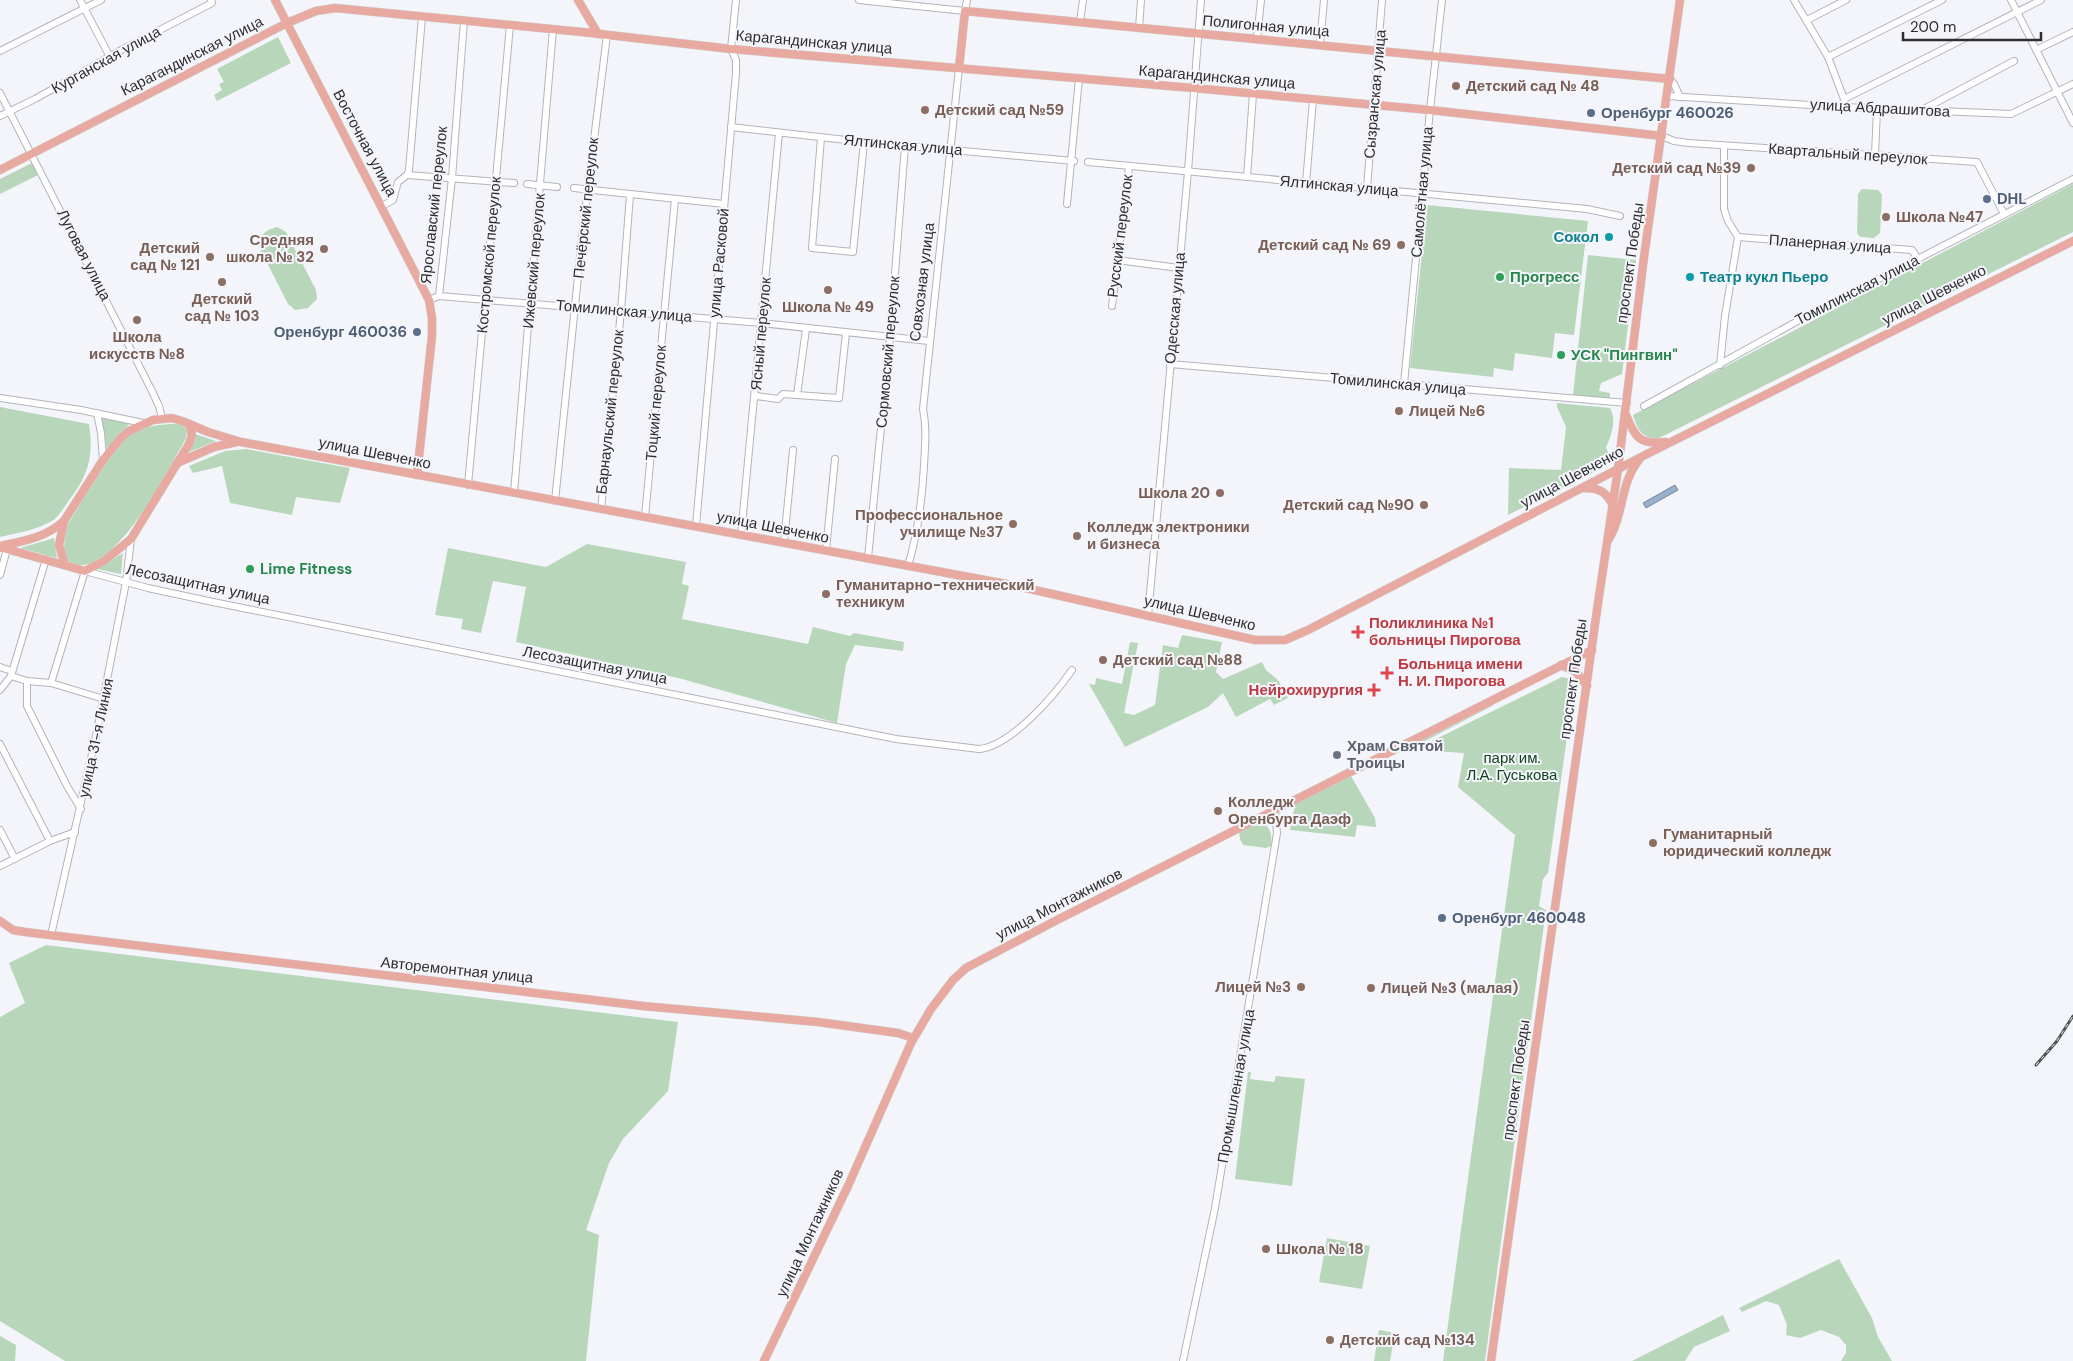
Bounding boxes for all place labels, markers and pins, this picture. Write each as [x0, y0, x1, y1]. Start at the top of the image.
place label: Детский сад № 48 [1466, 76, 1599, 96]
marker: Детский сад № 48 [1450, 80, 1462, 92]
place label: Детский сад №59 [935, 100, 1064, 120]
place label: Оренбург 460026 [1601, 103, 1734, 123]
marker: Детский сад №59 [919, 104, 931, 116]
marker: Оренбург 460026 [1585, 107, 1597, 119]
place label: Детский сад №39 [1612, 158, 1741, 178]
marker: Детский сад №39 [1745, 162, 1757, 174]
place label: DHL [1997, 189, 2027, 209]
marker: DHL [1981, 193, 1993, 205]
place label: Школа №47 [1896, 207, 1983, 227]
marker: Школа №47 [1880, 211, 1892, 223]
place label: Сокол [1553, 227, 1599, 247]
place label: Средняя школа № 32 [226, 230, 314, 267]
marker: Сокол [1603, 231, 1615, 243]
place label: Детский сад № 69 [1258, 235, 1391, 255]
place label: Детский сад № 121 [130, 238, 200, 275]
marker: Детский сад № 69 [1395, 239, 1407, 251]
marker: Средняя школа № 32 [318, 243, 330, 255]
marker: Детский сад № 121 [204, 251, 216, 263]
place label: Прогресс [1510, 267, 1579, 287]
place label: Театр кукл Пьеро [1700, 267, 1828, 287]
marker: Прогресс [1494, 271, 1506, 283]
marker: Театр кукл Пьеро [1684, 271, 1696, 283]
marker: Детский сад № 103 [216, 276, 228, 288]
marker: Школа № 49 [822, 284, 834, 296]
place label: Детский сад № 103 [184, 289, 260, 326]
place label: Школа № 49 [782, 297, 874, 317]
marker: Школа искусств №8 [131, 314, 143, 326]
place label: Оренбург 460036 [274, 322, 407, 342]
marker: Оренбург 460036 [411, 326, 423, 338]
place label: Школа искусств №8 [89, 327, 185, 364]
place label: УСК "Пингвин" [1571, 345, 1678, 365]
marker: УСК "Пингвин" [1555, 349, 1567, 361]
place label: Лицей №6 [1409, 401, 1485, 421]
marker: Лицей №6 [1393, 405, 1405, 417]
place label: Школа 20 [1138, 483, 1210, 503]
marker: Школа 20 [1214, 487, 1226, 499]
place label: Детский сад №90 [1283, 495, 1414, 515]
marker: Детский сад №90 [1418, 499, 1430, 511]
place label: Профессиональное училище №37 [855, 505, 1003, 542]
place label: Колледж электроники и бизнеса [1087, 517, 1250, 554]
marker: Профессиональное училище №37 [1007, 518, 1019, 530]
marker: Колледж электроники и бизнеса [1071, 530, 1083, 542]
place label: Lime Fitness [260, 559, 352, 579]
marker: Lime Fitness [244, 563, 256, 575]
place label: Гуманитарно-технический техникум [836, 575, 1035, 612]
marker: Гуманитарно-технический техникум [820, 588, 832, 600]
place label: Поликлиника №1 больницы Пирогова [1369, 613, 1521, 650]
marker: Поликлиника №1 больницы Пирогова [1351, 625, 1365, 639]
place label: Детский сад №88 [1113, 650, 1243, 670]
marker: Детский сад №88 [1097, 654, 1109, 666]
place label: Больница имени Н. И. Пирогова [1398, 654, 1523, 691]
marker: Больница имени Н. И. Пирогова [1380, 666, 1394, 680]
place label: Нейрохирургия [1249, 680, 1363, 700]
marker: Нейрохирургия [1367, 683, 1381, 697]
place label: Храм Святой Троицы [1347, 736, 1443, 773]
marker: Храм Святой Троицы [1331, 749, 1343, 761]
place label: Колледж Оренбурга Даэф [1228, 792, 1351, 829]
marker: Колледж Оренбурга Даэф [1212, 805, 1224, 817]
place label: Гуманитарный юридический колледж [1663, 824, 1831, 861]
marker: Гуманитарный юридический колледж [1647, 837, 1659, 849]
place label: Оренбург 460048 [1452, 908, 1586, 928]
marker: Оренбург 460048 [1436, 912, 1448, 924]
place label: Лицей №3 [1215, 977, 1291, 997]
place label: Лицей №3 (малая) [1381, 978, 1518, 998]
marker: Лицей №3 [1295, 981, 1307, 993]
marker: Лицей №3 (малая) [1365, 982, 1377, 994]
place label: Школа № 18 [1276, 1239, 1364, 1259]
marker: Школа № 18 [1260, 1243, 1272, 1255]
place label: Детский сад №134 [1340, 1330, 1475, 1350]
marker: Детский сад №134 [1324, 1334, 1336, 1346]

